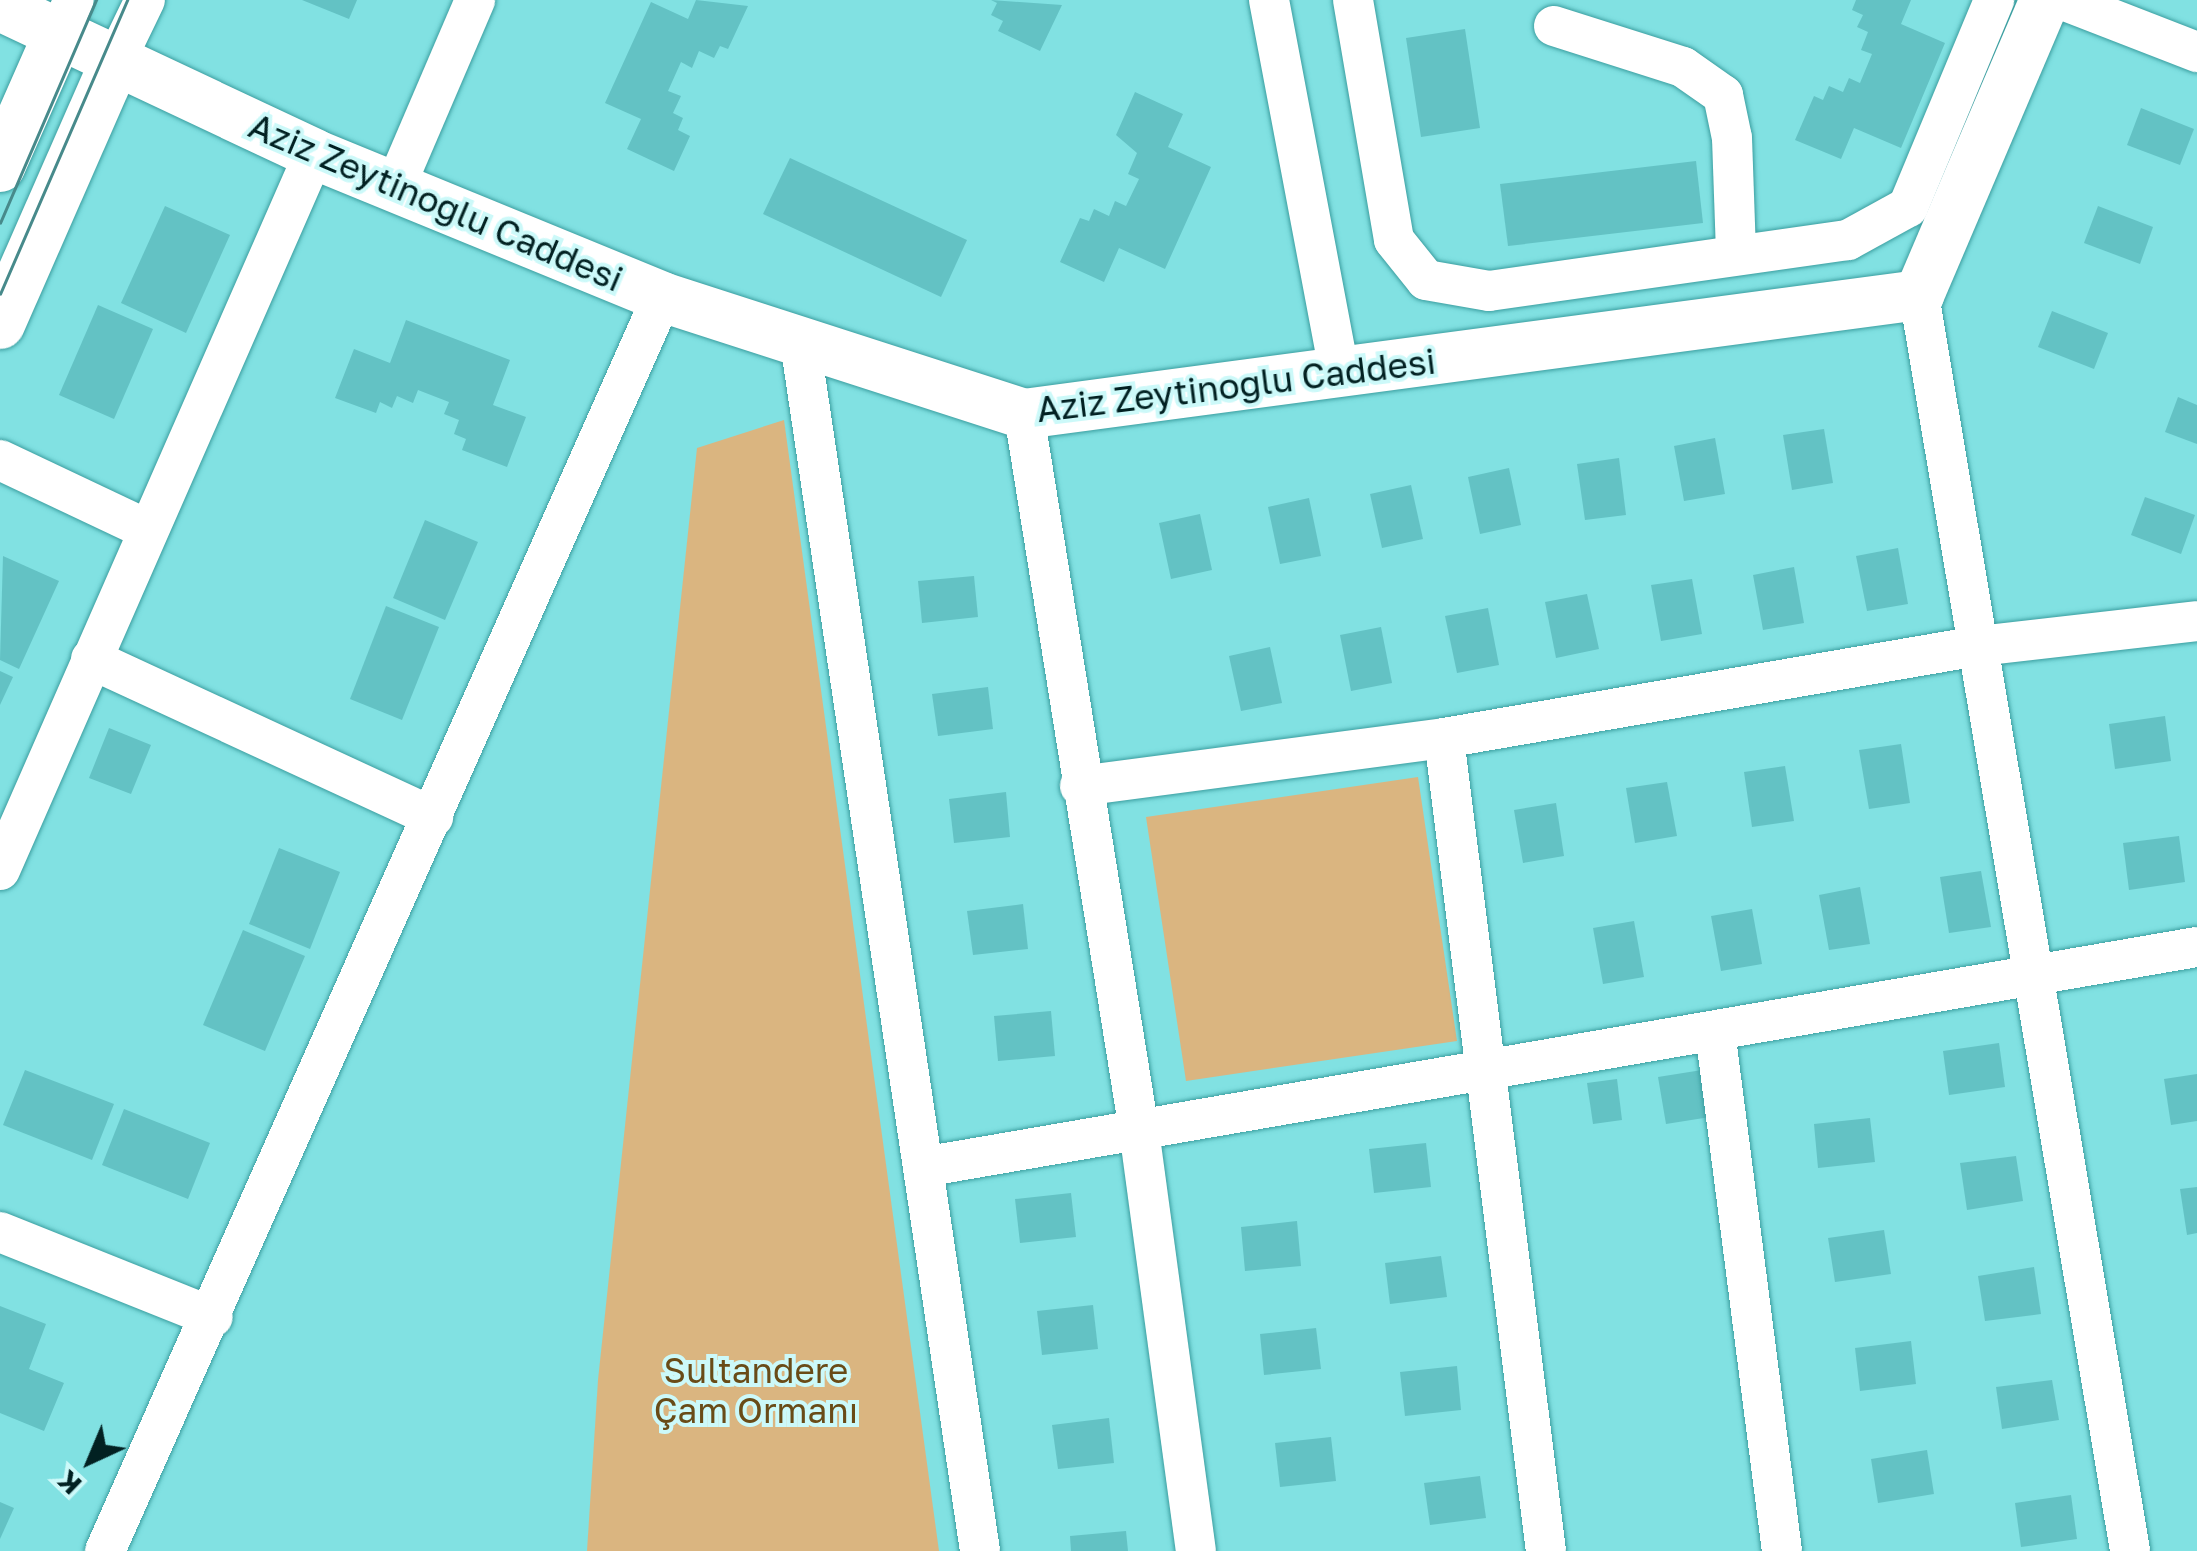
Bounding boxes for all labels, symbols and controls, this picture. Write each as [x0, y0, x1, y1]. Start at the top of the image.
street label: Aziz Zeytinoğlu Caddesi [243, 104, 629, 300]
street label: Aziz Zeytinoğlu Caddesi [1034, 340, 1438, 430]
park label: Sultandere Çam Ormanı [654, 1349, 858, 1431]
north arrow [40, 1411, 140, 1511]
text: K [50, 1464, 88, 1502]

